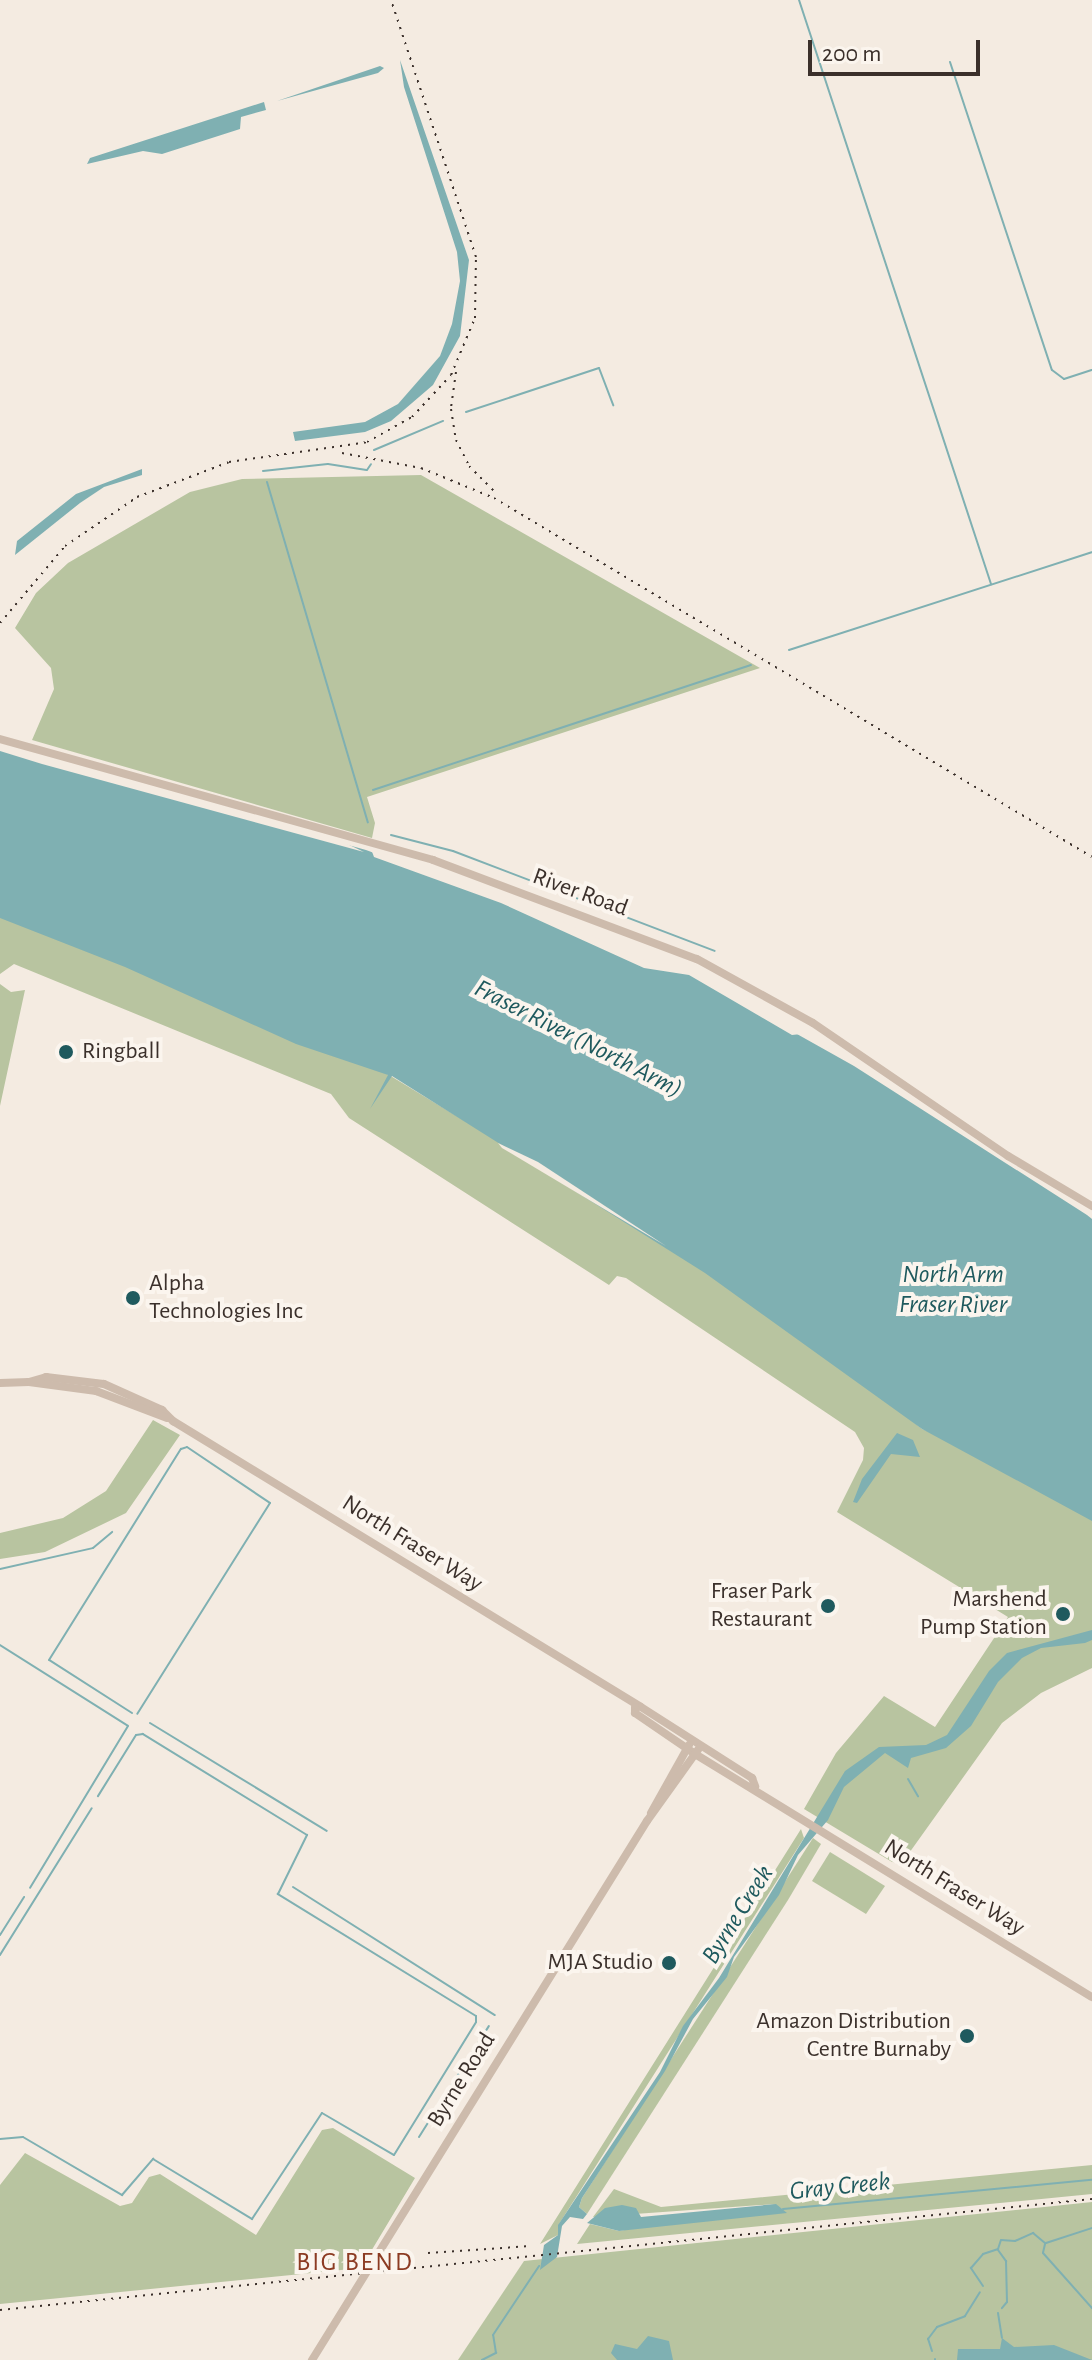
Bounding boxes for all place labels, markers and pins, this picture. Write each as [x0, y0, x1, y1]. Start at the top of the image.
place label: Ringball [82, 1038, 160, 1066]
marker: Ringball [57, 1043, 75, 1061]
place label: Alpha Technologies Inc [149, 1270, 303, 1326]
marker: Alpha Technologies Inc [124, 1289, 142, 1307]
place label: Fraser Park Restaurant [710, 1578, 812, 1634]
place label: Marshend Pump Station [920, 1586, 1047, 1642]
marker: Fraser Park Restaurant [819, 1597, 837, 1615]
marker: Marshend Pump Station [1054, 1605, 1072, 1623]
place label: MJA Studio [548, 1949, 653, 1977]
marker: MJA Studio [660, 1954, 678, 1972]
place label: Amazon Distribution Centre Burnaby [756, 2008, 951, 2064]
marker: Amazon Distribution Centre Burnaby [958, 2027, 976, 2045]

